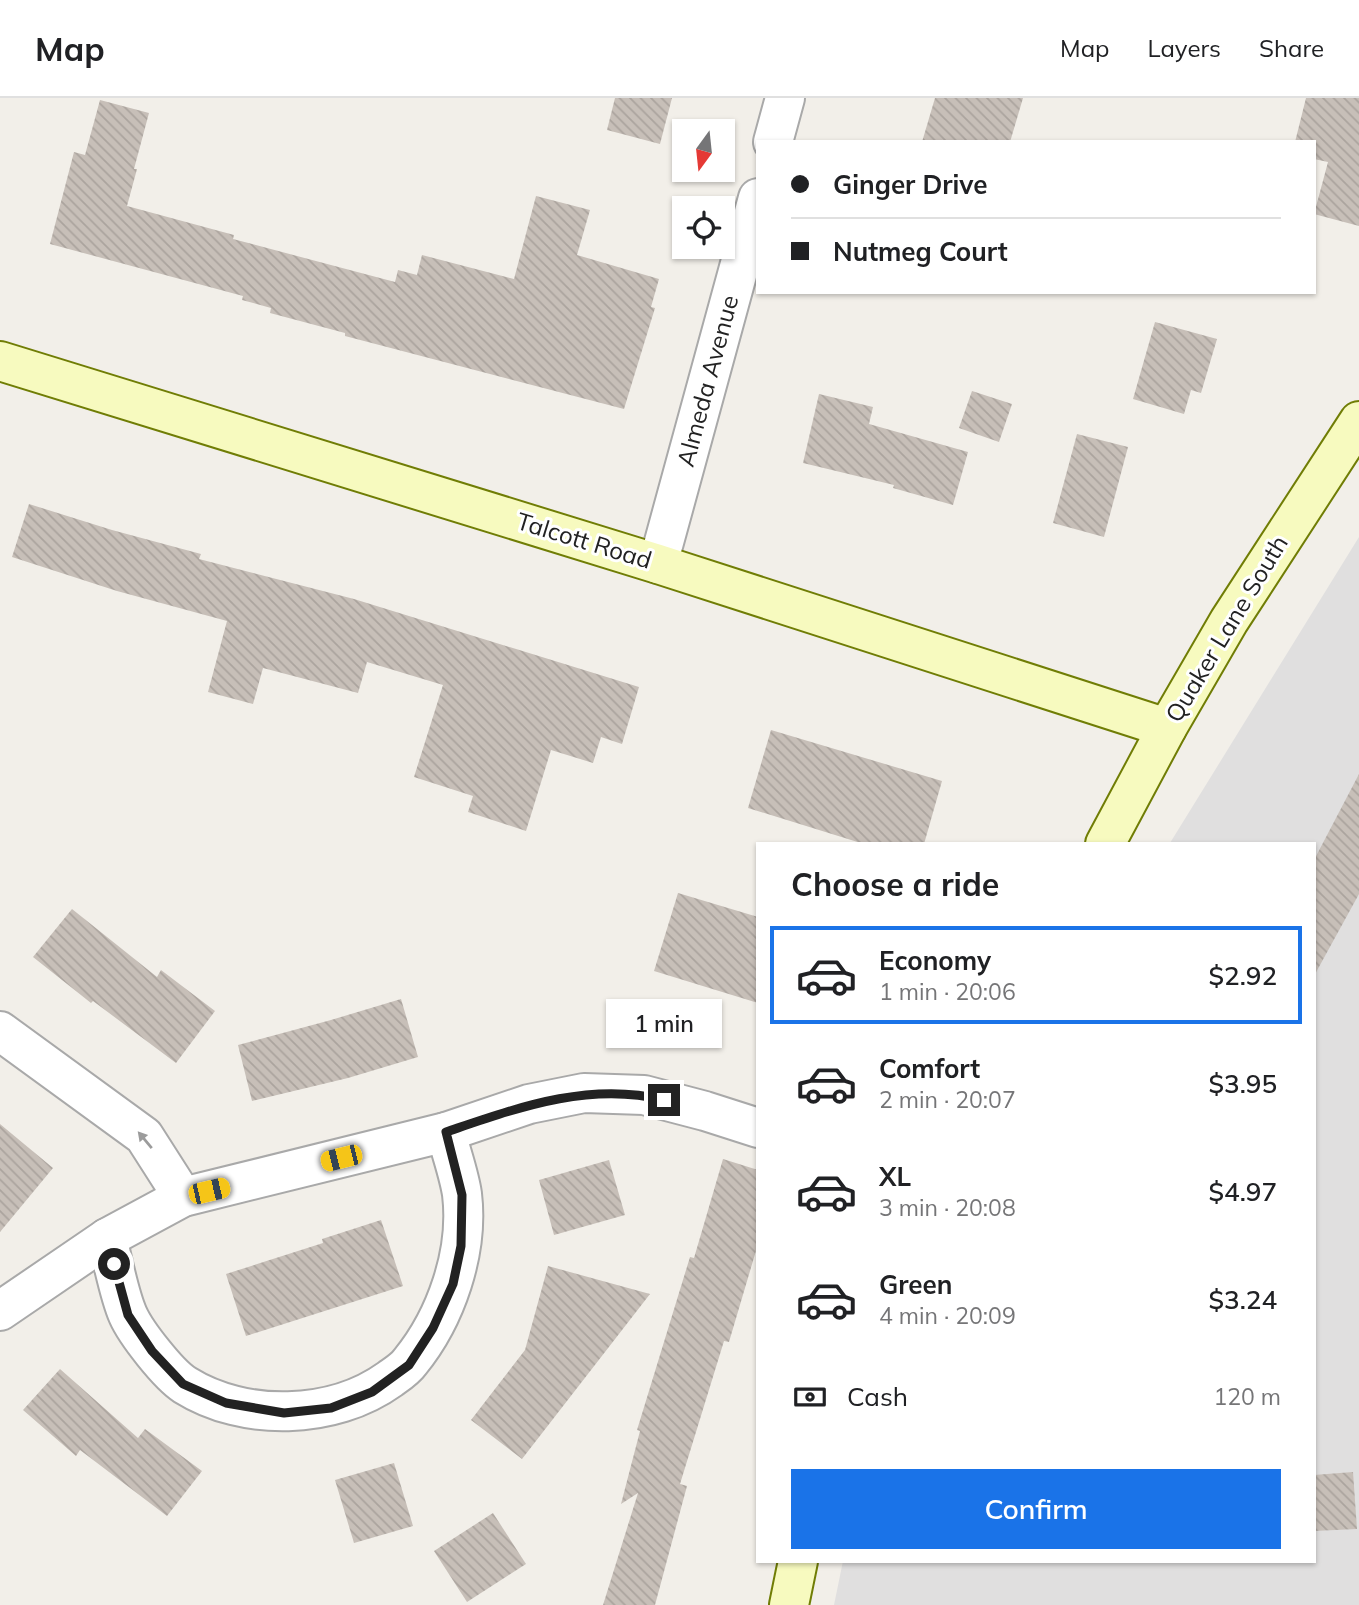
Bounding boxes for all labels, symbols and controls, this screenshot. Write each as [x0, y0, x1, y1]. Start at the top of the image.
text: Map [35, 28, 105, 69]
text: Map [1060, 33, 1109, 63]
text: Layers [1147, 33, 1221, 63]
text: Share [1259, 33, 1324, 63]
north arrow [672, 119, 735, 182]
map controls [672, 119, 735, 259]
text: Ginger Drive [833, 168, 987, 201]
button: locate [672, 196, 735, 259]
text: Nutmeg Court [833, 235, 1008, 268]
street label: Almeda Avenue [670, 292, 744, 470]
street label: Talcott Road [513, 505, 655, 575]
street label: Quaker Lane South [1159, 530, 1294, 727]
text: Choose a ride [791, 864, 999, 904]
icon: car [795, 944, 858, 1007]
text: Economy [879, 944, 991, 977]
text: $2.92 [1208, 959, 1277, 992]
text: 1 min · 20:06 [879, 977, 1016, 1006]
callout: 1 min [606, 998, 722, 1048]
text: 1 min [634, 1009, 694, 1038]
icon: car [795, 1052, 858, 1115]
text: Comfort [879, 1052, 980, 1085]
text: $3.95 [1208, 1067, 1277, 1100]
route end [648, 1084, 680, 1116]
text: 2 min · 20:07 [879, 1085, 1016, 1114]
one-way arrow [138, 1132, 153, 1150]
car [319, 1143, 364, 1173]
icon: car [795, 1160, 858, 1223]
text: XL [879, 1160, 911, 1193]
text: $4.97 [1208, 1175, 1277, 1208]
car [187, 1176, 232, 1206]
text: 3 min · 20:08 [879, 1193, 1016, 1222]
route start [98, 1248, 130, 1280]
icon: car [795, 1268, 858, 1331]
text: Green [879, 1268, 952, 1301]
text: $3.24 [1208, 1283, 1277, 1316]
text: 4 min · 20:09 [879, 1301, 1016, 1330]
icon: cash [791, 1378, 829, 1416]
text: Cash [847, 1380, 908, 1413]
text: 120 m [1213, 1382, 1281, 1411]
button: Confirm [791, 1469, 1281, 1549]

